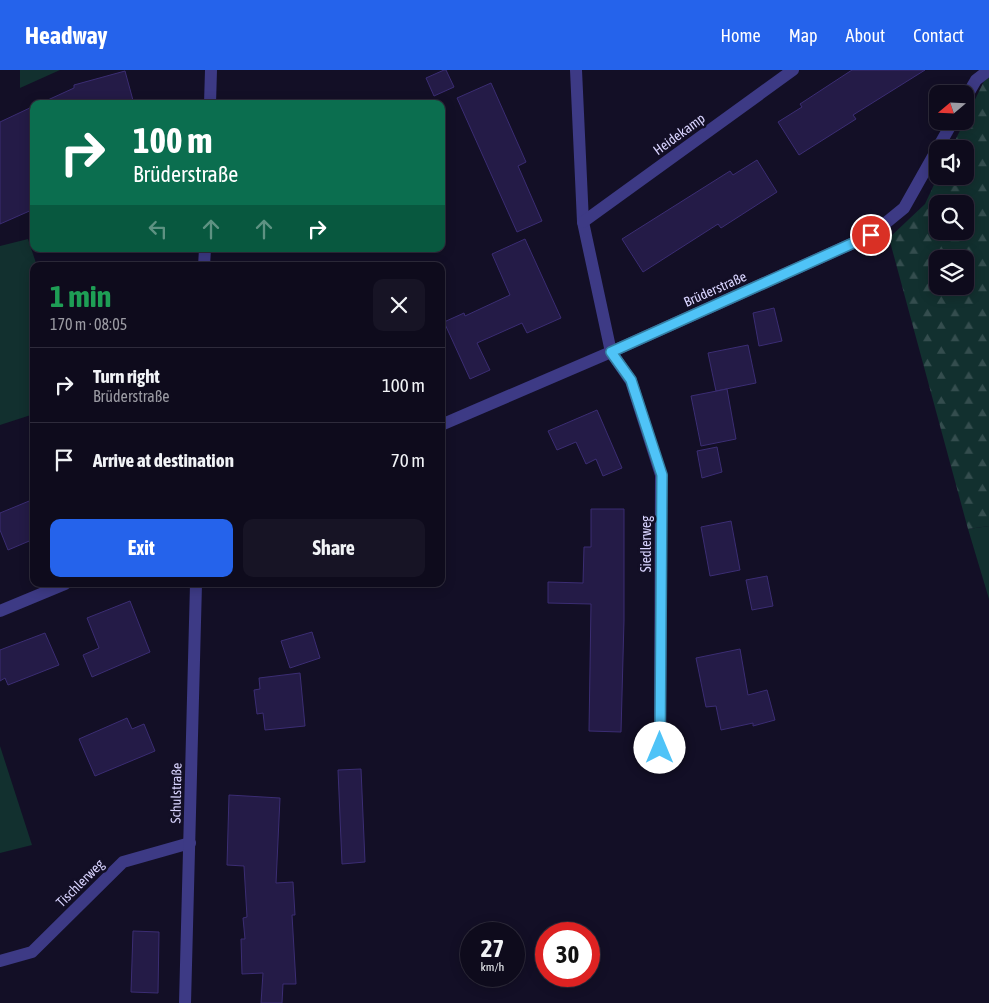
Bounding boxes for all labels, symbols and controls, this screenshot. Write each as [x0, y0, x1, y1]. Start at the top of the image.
text: Headway [25, 22, 108, 49]
text: Home [721, 25, 761, 46]
text: Map [789, 25, 818, 46]
text: About [846, 25, 885, 46]
text: Contact [913, 25, 964, 46]
north arrow [929, 85, 974, 130]
map controls [929, 85, 974, 295]
street label: Heidekamp [650, 110, 708, 158]
icon: right [50, 120, 115, 185]
text: 100 m [133, 120, 212, 160]
button: sound [929, 140, 974, 185]
text: Brüderstraße [133, 161, 238, 187]
button: search [929, 195, 974, 240]
pin [850, 214, 892, 256]
icon: left [144, 215, 172, 243]
icon: ahead [197, 215, 225, 243]
icon: ahead [250, 215, 278, 243]
icon: right [303, 215, 331, 243]
icon: arrive [857, 221, 885, 249]
button: layers [929, 250, 974, 295]
street label: Brüderstraße [681, 268, 749, 310]
text: 1 min [50, 279, 111, 313]
button: close [373, 279, 425, 331]
text: 170 m · 08:05 [50, 315, 127, 333]
text: Turn right [93, 365, 160, 387]
icon: right [50, 371, 78, 399]
text: 100 m [382, 374, 425, 396]
text: Brüderstraße [93, 387, 169, 405]
icon: arrive [50, 446, 78, 474]
text: Arrive at destination [93, 449, 234, 471]
text: 70 m [391, 449, 425, 471]
street label: Siedlerweg [638, 516, 654, 572]
button: Exit [50, 519, 233, 577]
button: Share [243, 519, 425, 577]
position arrow [633, 721, 685, 773]
street label: Schulstraße [167, 763, 185, 823]
street label: Tischlerweg [53, 856, 107, 910]
speed limit sign: 30 [535, 922, 600, 987]
text: 27 [481, 934, 504, 962]
text: km/h [481, 960, 504, 974]

